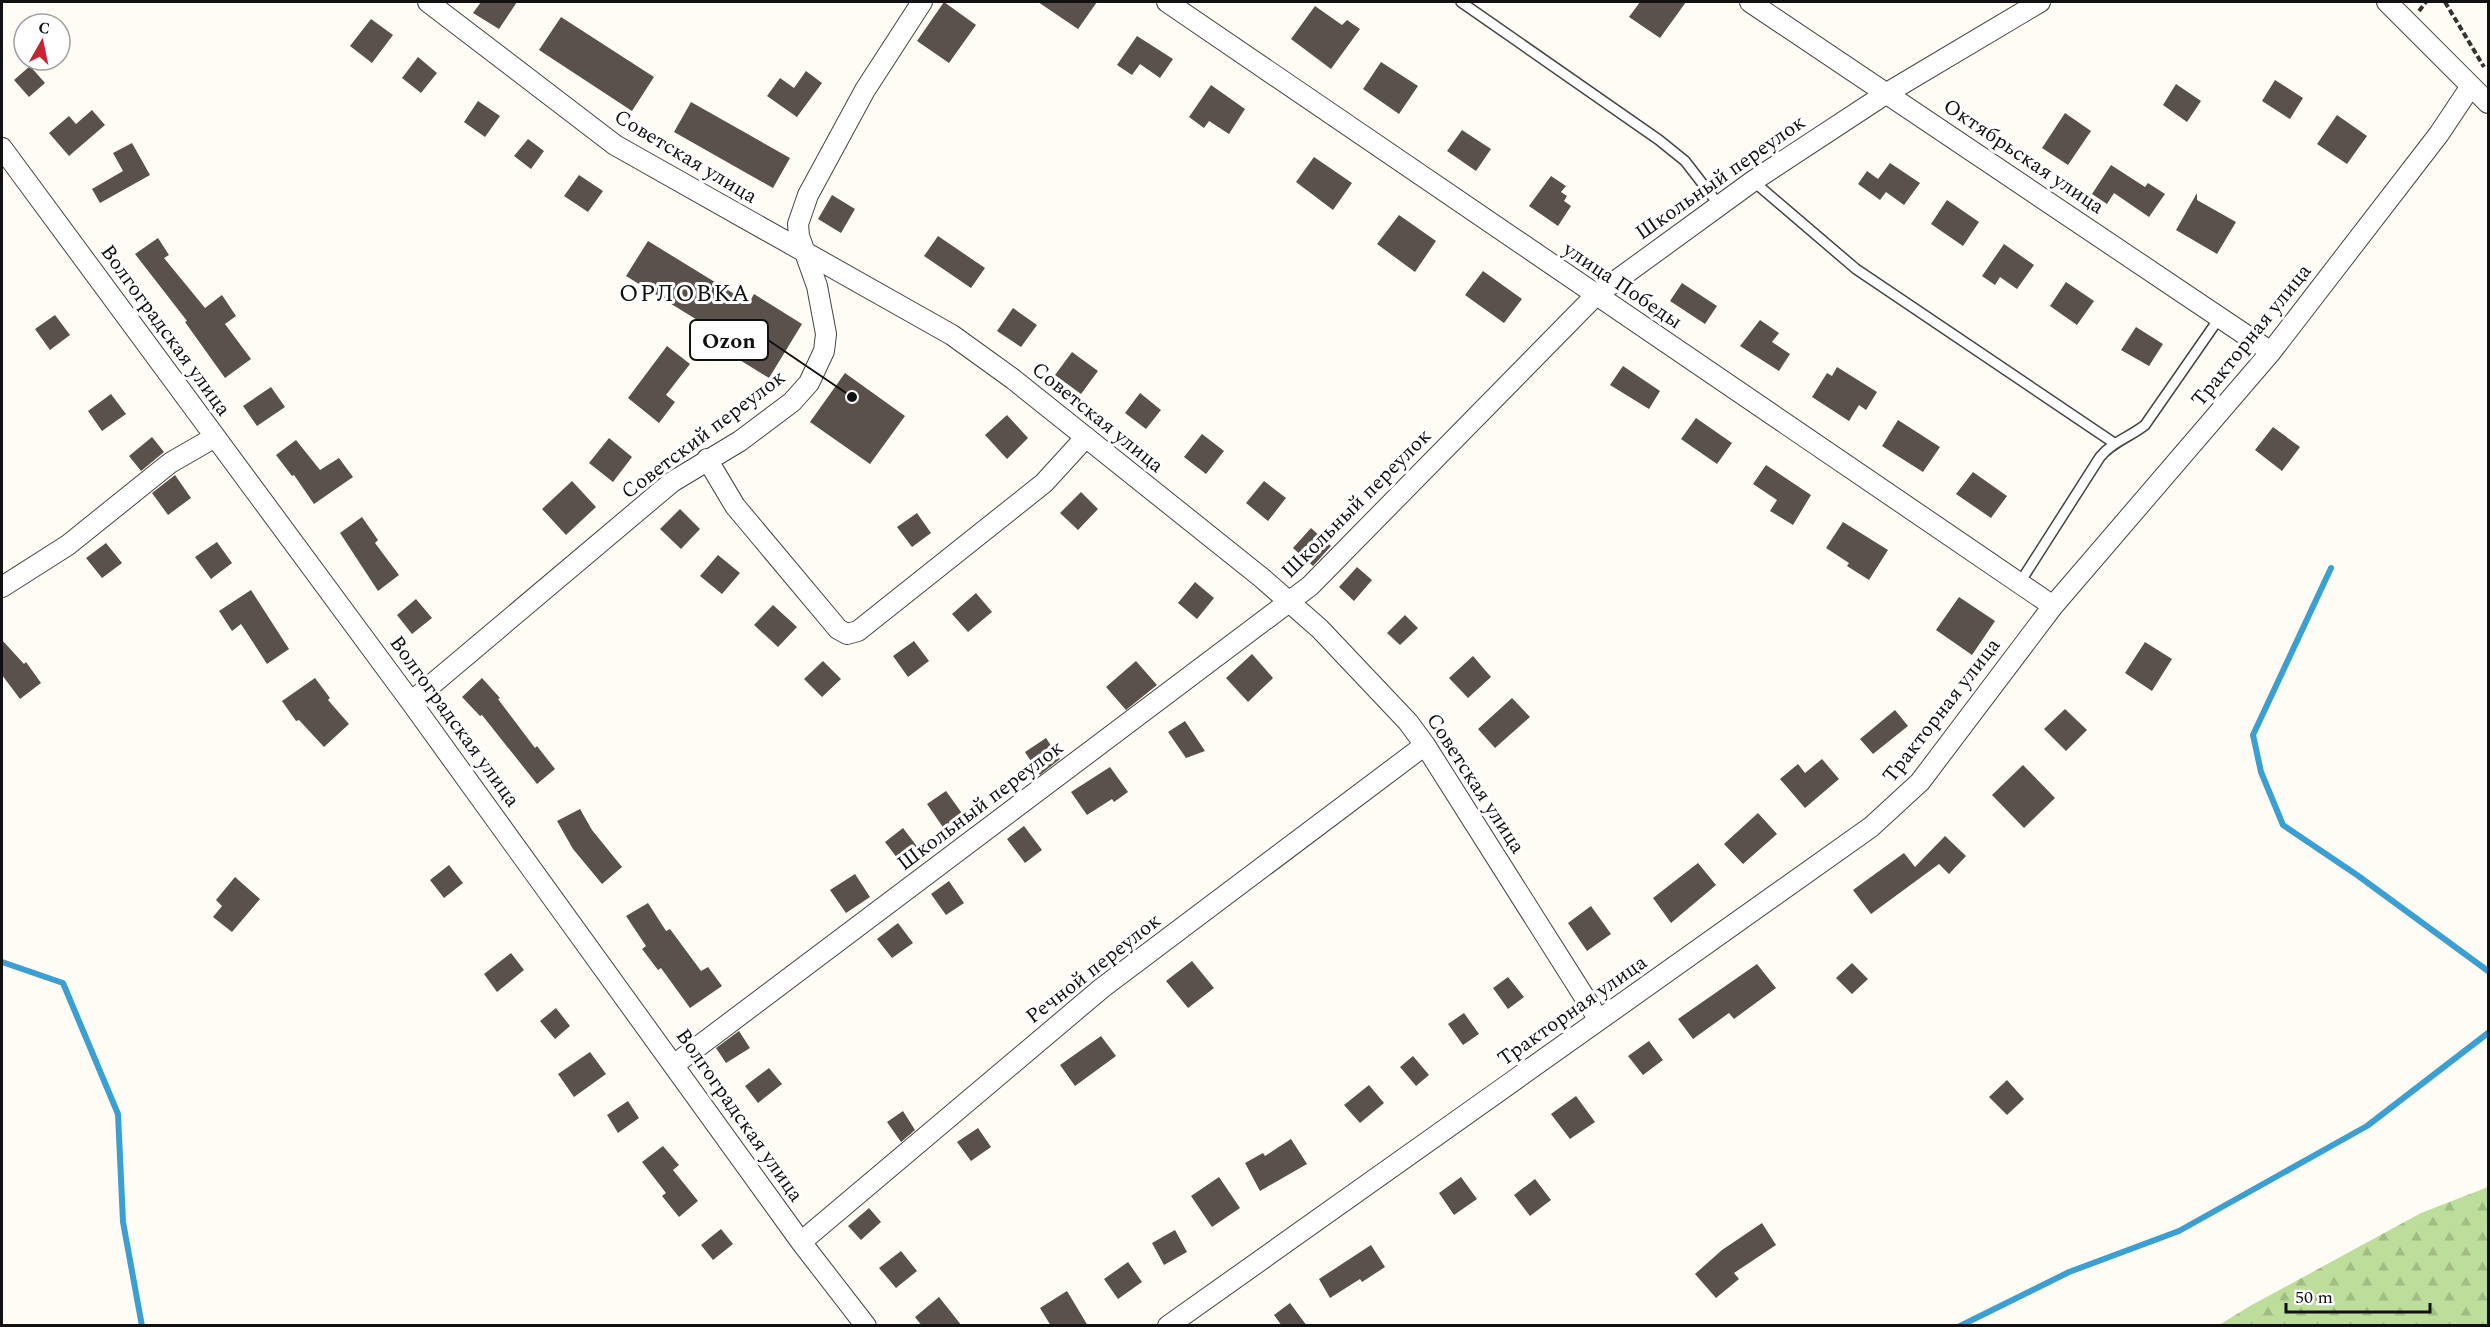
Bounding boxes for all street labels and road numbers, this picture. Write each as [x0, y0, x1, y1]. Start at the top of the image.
street label: Октябрьская улица [1936, 91, 2111, 223]
street label: Советская улица [608, 101, 764, 213]
street label: Школьный переулок [1629, 107, 1812, 249]
street label: улица Победы [1555, 233, 1689, 338]
street label: Волгоградская улица [92, 238, 239, 424]
street label: Тракторная улица [2184, 256, 2320, 414]
street label: Советская улица [1024, 354, 1171, 482]
street label: Советский переулок [615, 362, 793, 507]
street label: Школьный переулок [1274, 421, 1439, 586]
street label: Волгоградская улица [381, 629, 528, 815]
street label: Тракторная улица [1875, 631, 2009, 790]
street label: Советская улица [1418, 707, 1533, 861]
street label: Школьный переулок [891, 732, 1071, 879]
street label: Речной переулок [1019, 905, 1169, 1032]
street label: Тракторная улица [1491, 947, 1655, 1075]
street label: Волгоградская улица [667, 1022, 812, 1210]

